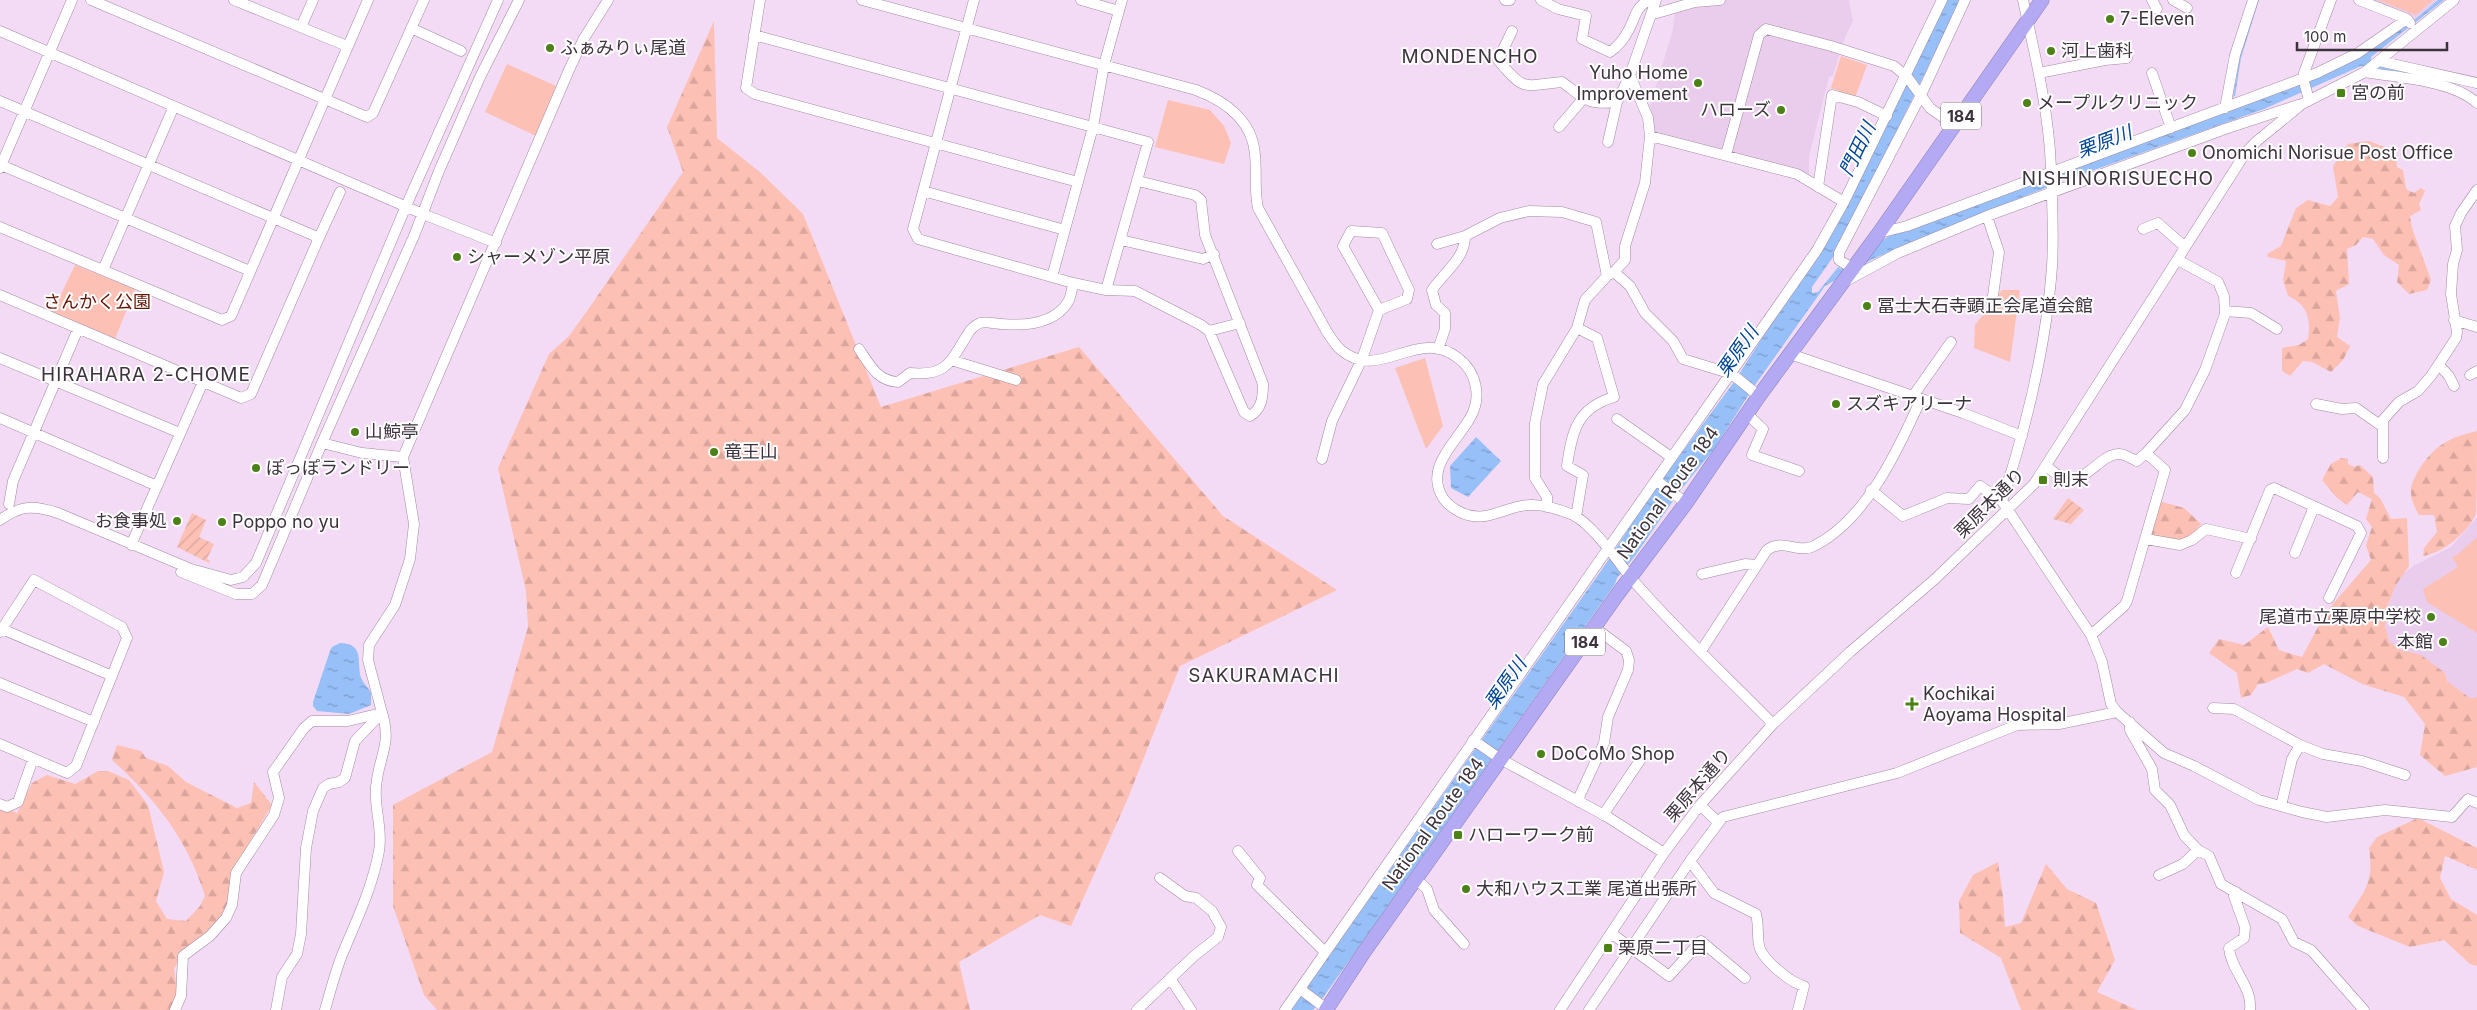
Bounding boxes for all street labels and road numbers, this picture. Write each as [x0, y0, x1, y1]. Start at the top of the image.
road number: 184 [1941, 102, 1981, 130]
street label: National Route 184 [1612, 422, 1723, 563]
street label: 栗原本通り [1950, 463, 2029, 542]
road number: 184 [1565, 628, 1605, 656]
street label: 栗原本通り [1660, 744, 1735, 826]
street label: National Route 184 [1377, 753, 1488, 894]

